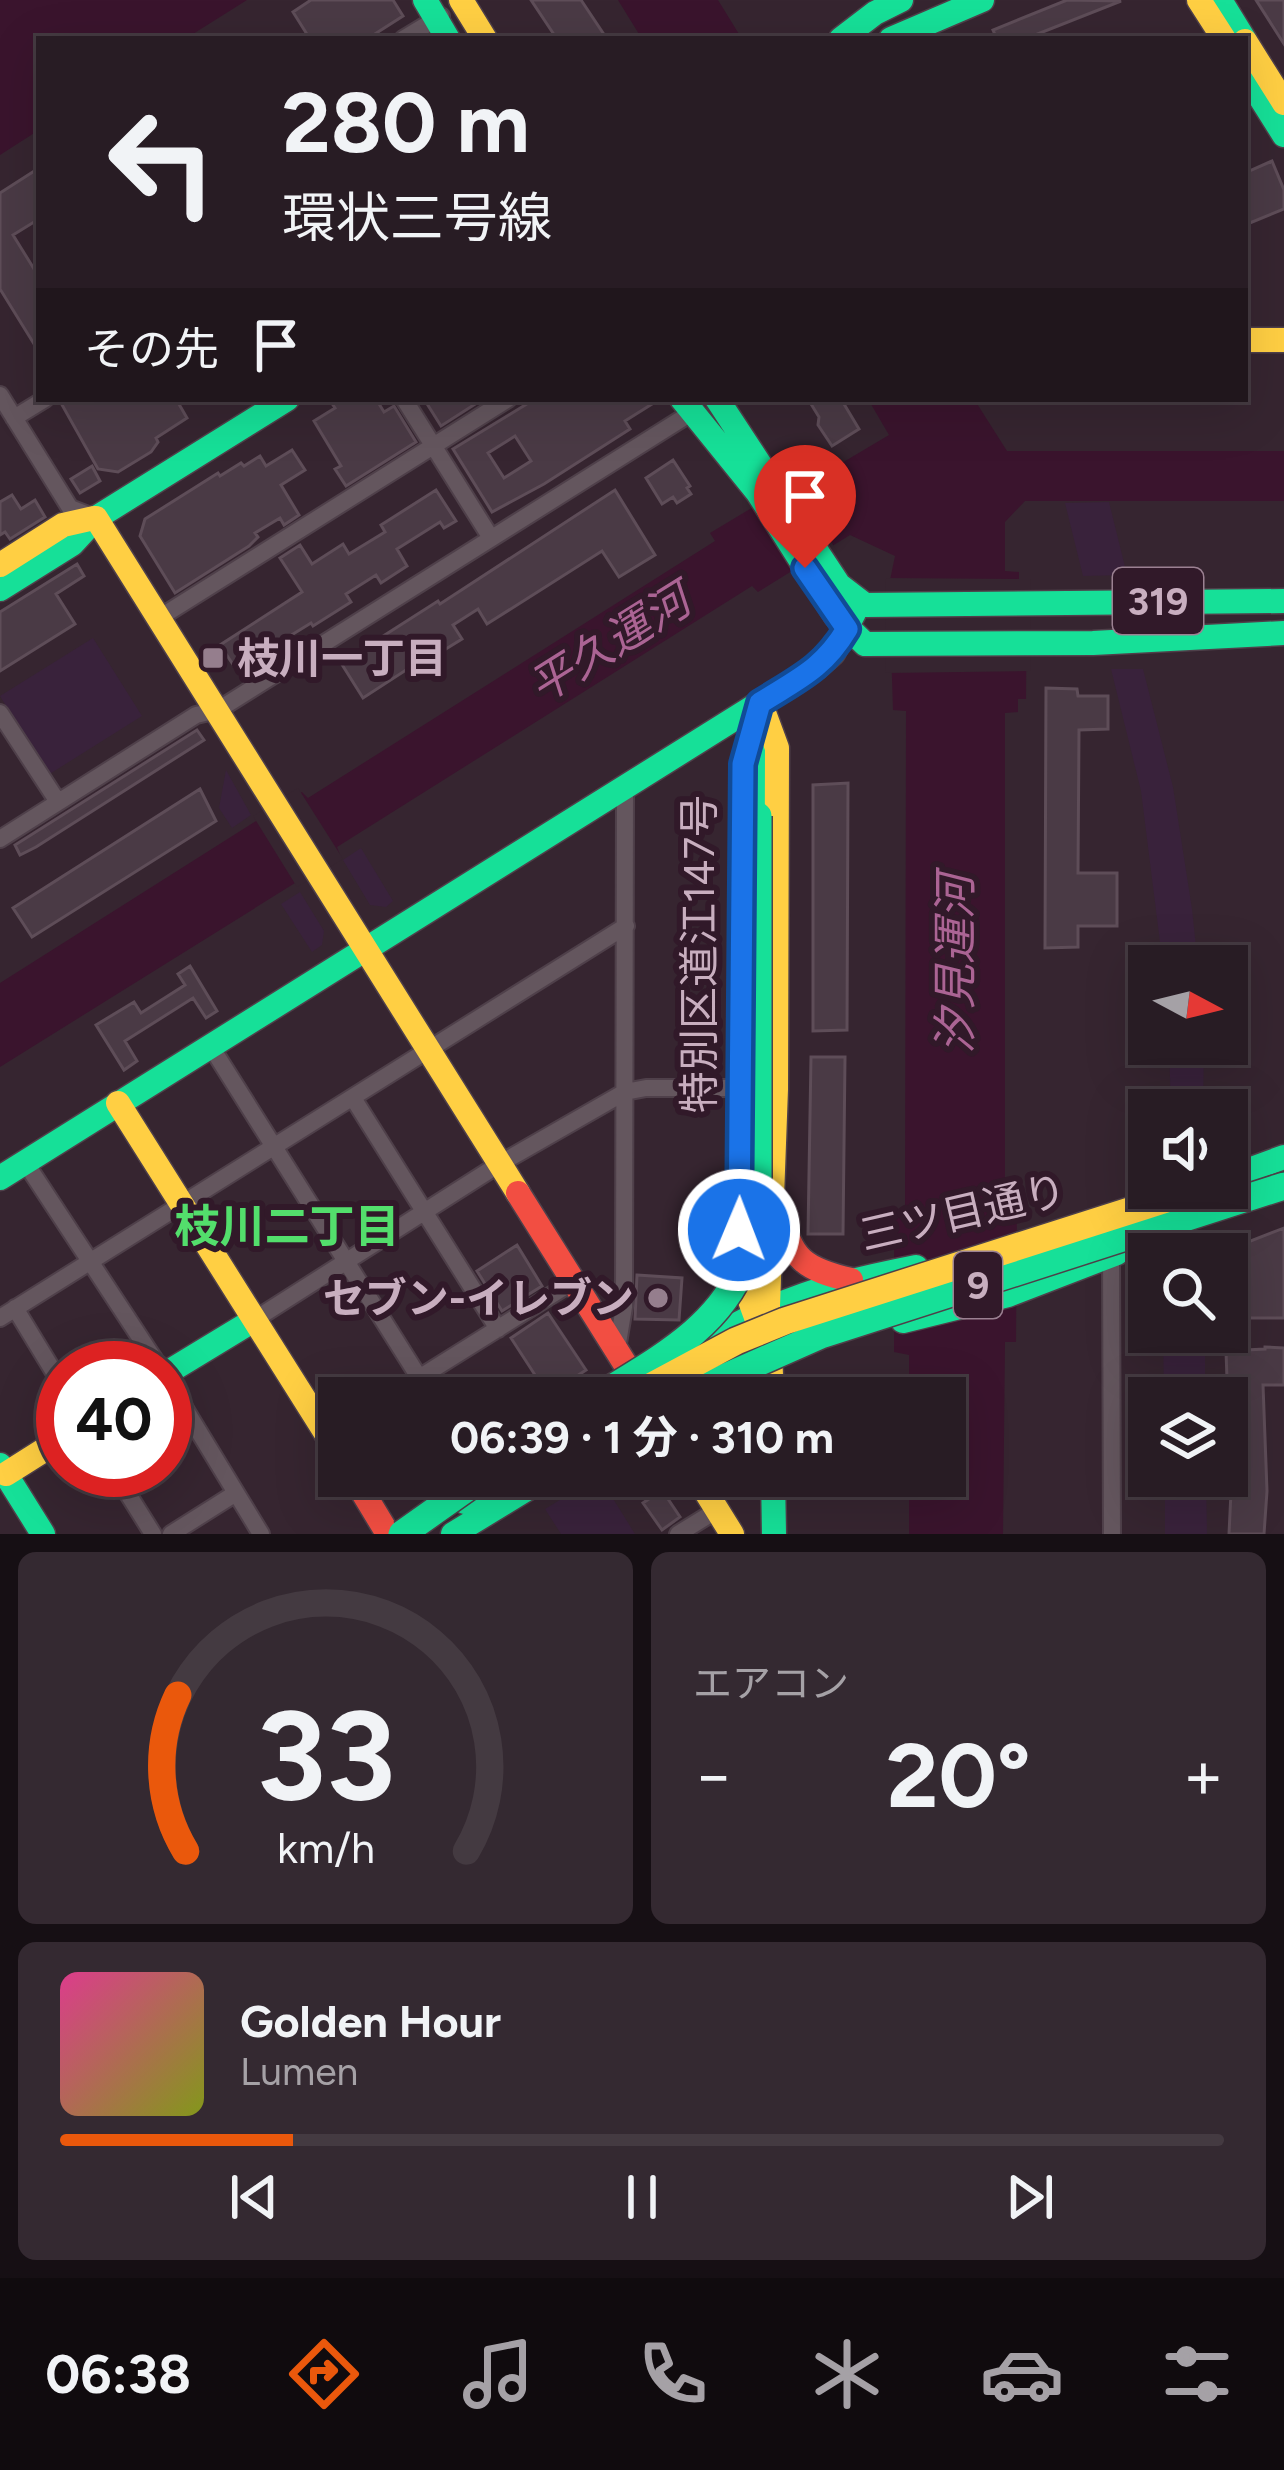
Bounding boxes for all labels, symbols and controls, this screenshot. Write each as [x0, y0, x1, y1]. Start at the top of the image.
text: 280 m [282, 72, 530, 173]
icon: left [84, 84, 240, 240]
text: 環状三号線 [282, 186, 552, 251]
icon: arrive [243, 312, 309, 378]
text: その先 [84, 322, 219, 376]
pin [754, 445, 856, 568]
icon: arrive [772, 463, 838, 529]
water label: 平久運河 [518, 568, 706, 714]
road number: 319 [1113, 568, 1203, 634]
place label: 枝川一丁目 [237, 633, 447, 684]
marker: 枝川一丁目 [200, 645, 226, 671]
street label: 特別区道江147号 [674, 795, 725, 1113]
water label: 汐見運河 [928, 866, 982, 1054]
north arrow [1128, 945, 1248, 1065]
map controls [1128, 945, 1248, 1497]
button: sound [1128, 1089, 1248, 1209]
street label: 三ツ目通り [855, 1164, 1071, 1261]
position arrow [676, 1167, 802, 1293]
district label: 枝川二丁目 [174, 1199, 400, 1253]
button: search [1128, 1233, 1248, 1353]
road number: 9 [954, 1252, 1002, 1318]
place label: セブン-イレブン [323, 1273, 634, 1324]
marker: セブン-イレブン [645, 1285, 671, 1311]
speed limit sign: 40 [36, 1341, 192, 1497]
button: layers [1128, 1377, 1248, 1497]
text: 06:39 · 1 分 · 310 m [450, 1410, 834, 1464]
text: エアコン [693, 1660, 849, 1707]
text: 33 [256, 1681, 395, 1831]
text: 20° [886, 1721, 1031, 1830]
text: − [693, 1735, 734, 1815]
text: + [1183, 1735, 1224, 1815]
text: km/h [277, 1822, 374, 1874]
text: Golden Hour [240, 1994, 501, 2048]
text: Lumen [240, 2048, 358, 2095]
icon: previous [221, 2164, 287, 2230]
icon: pause [609, 2164, 675, 2230]
icon: next [997, 2164, 1063, 2230]
icon: directions [282, 2332, 366, 2416]
icon: music [456, 2332, 540, 2416]
icon: phone [631, 2332, 715, 2416]
icon: climate [805, 2332, 889, 2416]
icon: car [980, 2332, 1064, 2416]
icon: filters [1155, 2332, 1239, 2416]
text: 06:38 [45, 2342, 191, 2407]

